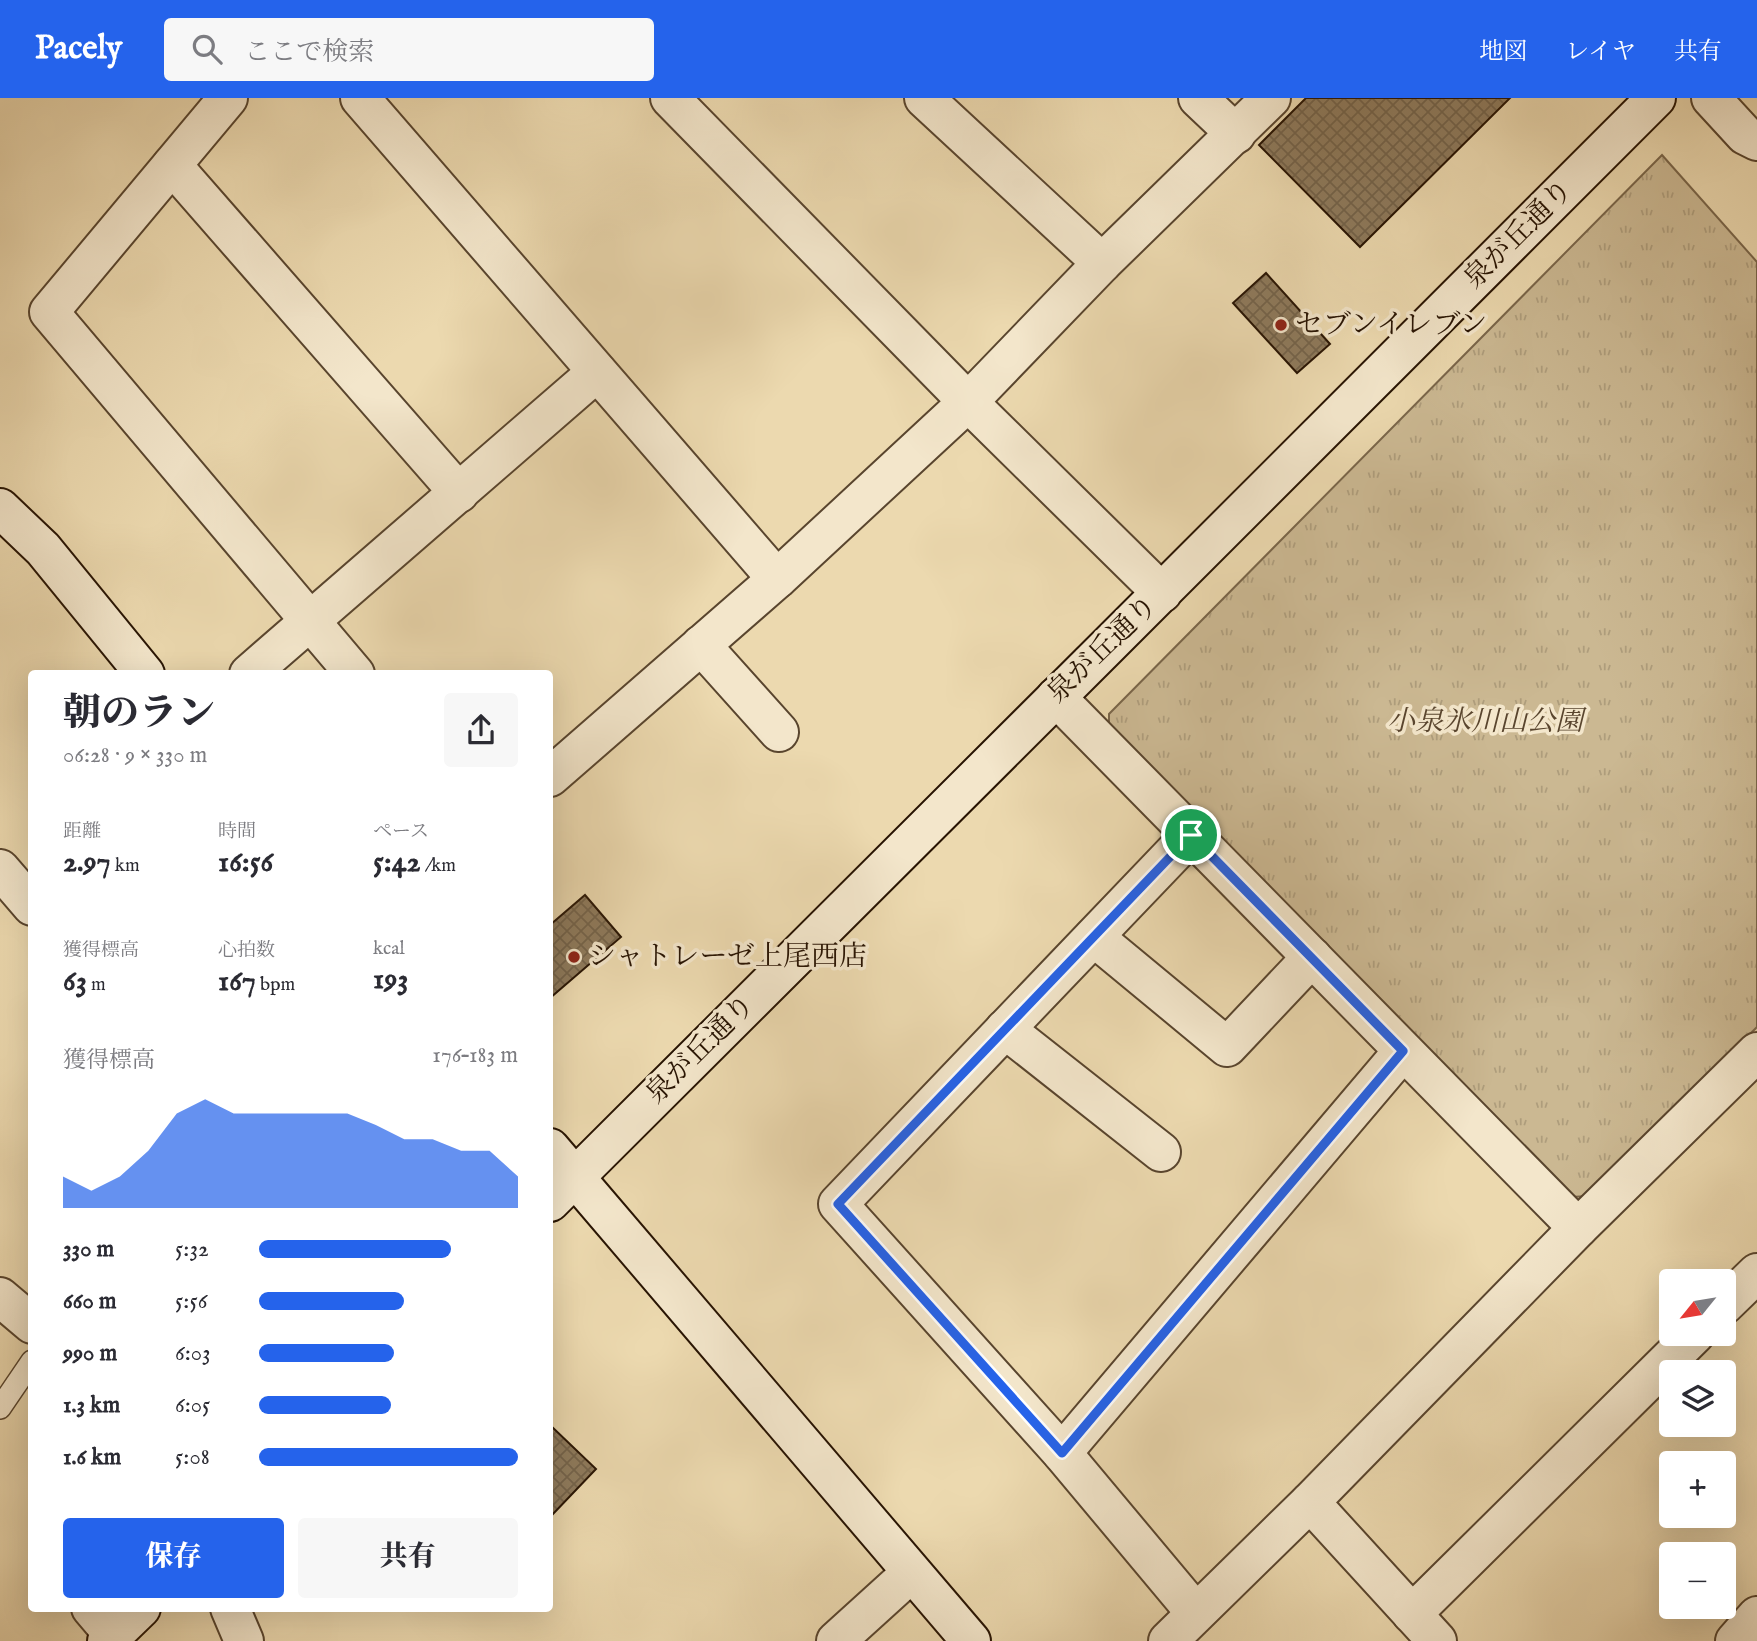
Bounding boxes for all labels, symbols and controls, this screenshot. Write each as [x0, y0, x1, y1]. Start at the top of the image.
search box [164, 18, 654, 81]
text: Pacely [35, 28, 122, 70]
icon: search [188, 30, 226, 68]
text: ここで検索 [244, 36, 374, 69]
text: 地図 [1479, 37, 1527, 68]
text: レイヤ [1565, 37, 1636, 68]
text: 共有 [1674, 37, 1722, 68]
street label: 泉が丘通り [1457, 173, 1581, 297]
place label: セブンイレブン [1295, 308, 1487, 343]
marker: セブンイレブン [1273, 317, 1289, 333]
street label: 泉が丘通り [1040, 589, 1166, 711]
text: 朝のラン [63, 691, 215, 739]
button: share [444, 693, 518, 767]
park label: 小泉氷川山公園 [1387, 705, 1587, 740]
text: 06:28 · 9 × 330 m [63, 741, 207, 770]
pin [1161, 805, 1221, 865]
icon: arrive [1172, 816, 1210, 854]
text: 距離 [63, 820, 101, 844]
text: 時間 [218, 820, 256, 844]
text: ペース [373, 820, 429, 844]
text: 2.97 [63, 844, 111, 882]
text: 16:56 [218, 844, 273, 882]
text: 5:42 [373, 844, 421, 882]
text: km [111, 854, 140, 878]
text: /km [421, 854, 456, 878]
text: kcal [373, 937, 405, 961]
text: 獲得標高 [63, 939, 139, 963]
text: 心拍数 [218, 939, 275, 963]
place label: シャトレーゼ上尾西店 [588, 940, 867, 975]
marker: シャトレーゼ上尾西店 [566, 949, 582, 965]
text: 193 [373, 961, 408, 999]
text: 63 [63, 963, 87, 1001]
text: 167 [218, 963, 256, 1001]
text: m [87, 973, 106, 997]
text: bpm [256, 973, 295, 997]
street label: 泉が丘通り [639, 988, 763, 1112]
text: 176–183 m [432, 1041, 518, 1070]
text: 獲得標高 [63, 1046, 155, 1075]
text: 330 m [63, 1235, 114, 1264]
text: 5:32 [175, 1235, 209, 1264]
north arrow [1659, 1269, 1736, 1346]
map controls [1659, 1269, 1736, 1619]
text: 660 m [63, 1287, 117, 1316]
text: 5:56 [175, 1287, 207, 1316]
text: 990 m [63, 1339, 117, 1368]
text: 6:03 [175, 1339, 211, 1368]
button: layers [1659, 1360, 1736, 1437]
text: 1.3 km [63, 1391, 120, 1420]
text: 6:05 [175, 1391, 210, 1420]
text: 1.6 km [63, 1443, 121, 1472]
text: 5:08 [175, 1443, 210, 1472]
button: + [1659, 1451, 1736, 1528]
button: 保存 [63, 1518, 284, 1598]
button: 共有 [298, 1518, 518, 1598]
button: − [1659, 1542, 1736, 1619]

